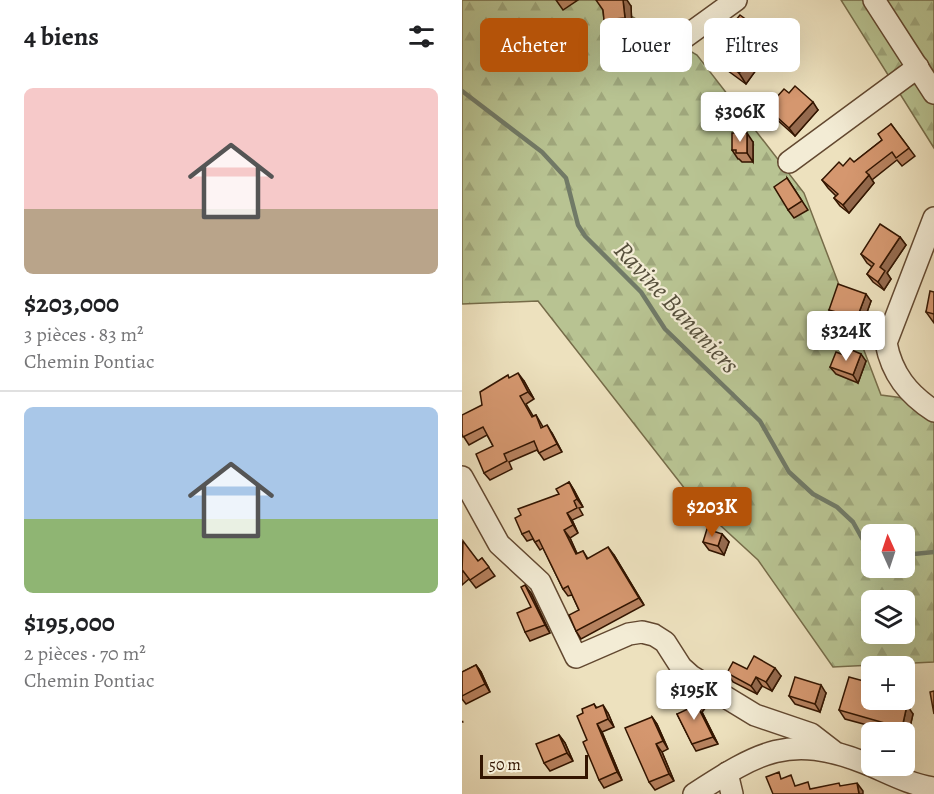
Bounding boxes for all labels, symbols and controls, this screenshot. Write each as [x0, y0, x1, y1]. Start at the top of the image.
chip: Acheter [480, 18, 588, 72]
chip: Louer [600, 18, 692, 72]
chip: Filtres [704, 18, 800, 72]
text: 4 biens [24, 19, 99, 54]
icon: filters [405, 20, 438, 53]
pin: $306K [698, 92, 782, 143]
text: $306K [715, 98, 765, 125]
icon: home [177, 127, 285, 235]
water label: Ravine Bananiers [606, 234, 747, 381]
text: $203,000 [24, 286, 119, 321]
pin: $324K [804, 311, 888, 362]
text: $324K [821, 317, 871, 344]
text: 3 pièces · 83 m² [24, 321, 144, 348]
text: Chemin Pontiac [24, 348, 154, 375]
icon: home [177, 446, 285, 554]
pin: $203K [670, 487, 754, 538]
text: $203K [687, 493, 737, 520]
north arrow [861, 524, 915, 578]
map controls [861, 524, 915, 776]
button: layers [861, 590, 915, 644]
text: $195,000 [24, 605, 115, 640]
text: 2 pièces · 70 m² [24, 640, 146, 667]
button: + [861, 656, 915, 710]
text: Chemin Pontiac [24, 667, 154, 694]
pin: $195K [652, 670, 736, 721]
text: $195K [670, 676, 718, 703]
button: − [861, 722, 915, 776]
scale bar [480, 752, 588, 780]
text: 50 m [489, 754, 521, 776]

